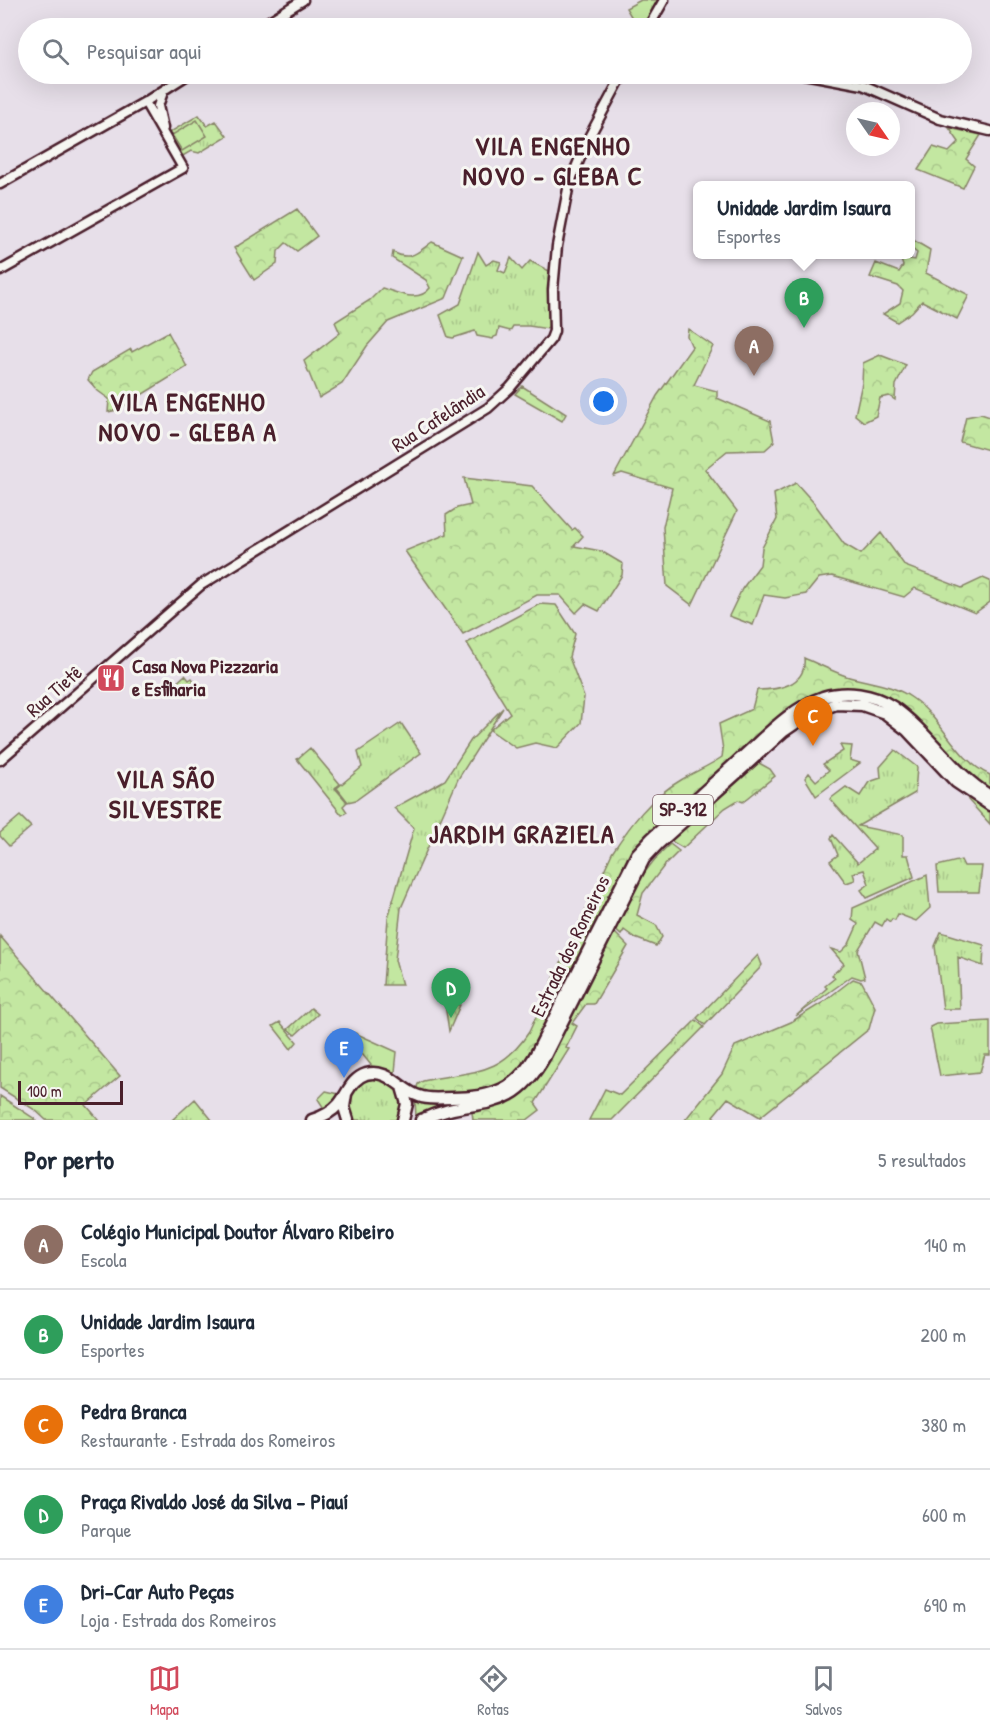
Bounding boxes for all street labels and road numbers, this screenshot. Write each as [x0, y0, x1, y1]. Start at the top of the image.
street label: Rua Cafelândia [386, 377, 490, 458]
street label: Rua Tietê [20, 659, 88, 723]
road number: SP-312 [653, 795, 713, 825]
street label: Estrada dos Romeiros [524, 870, 616, 1021]

